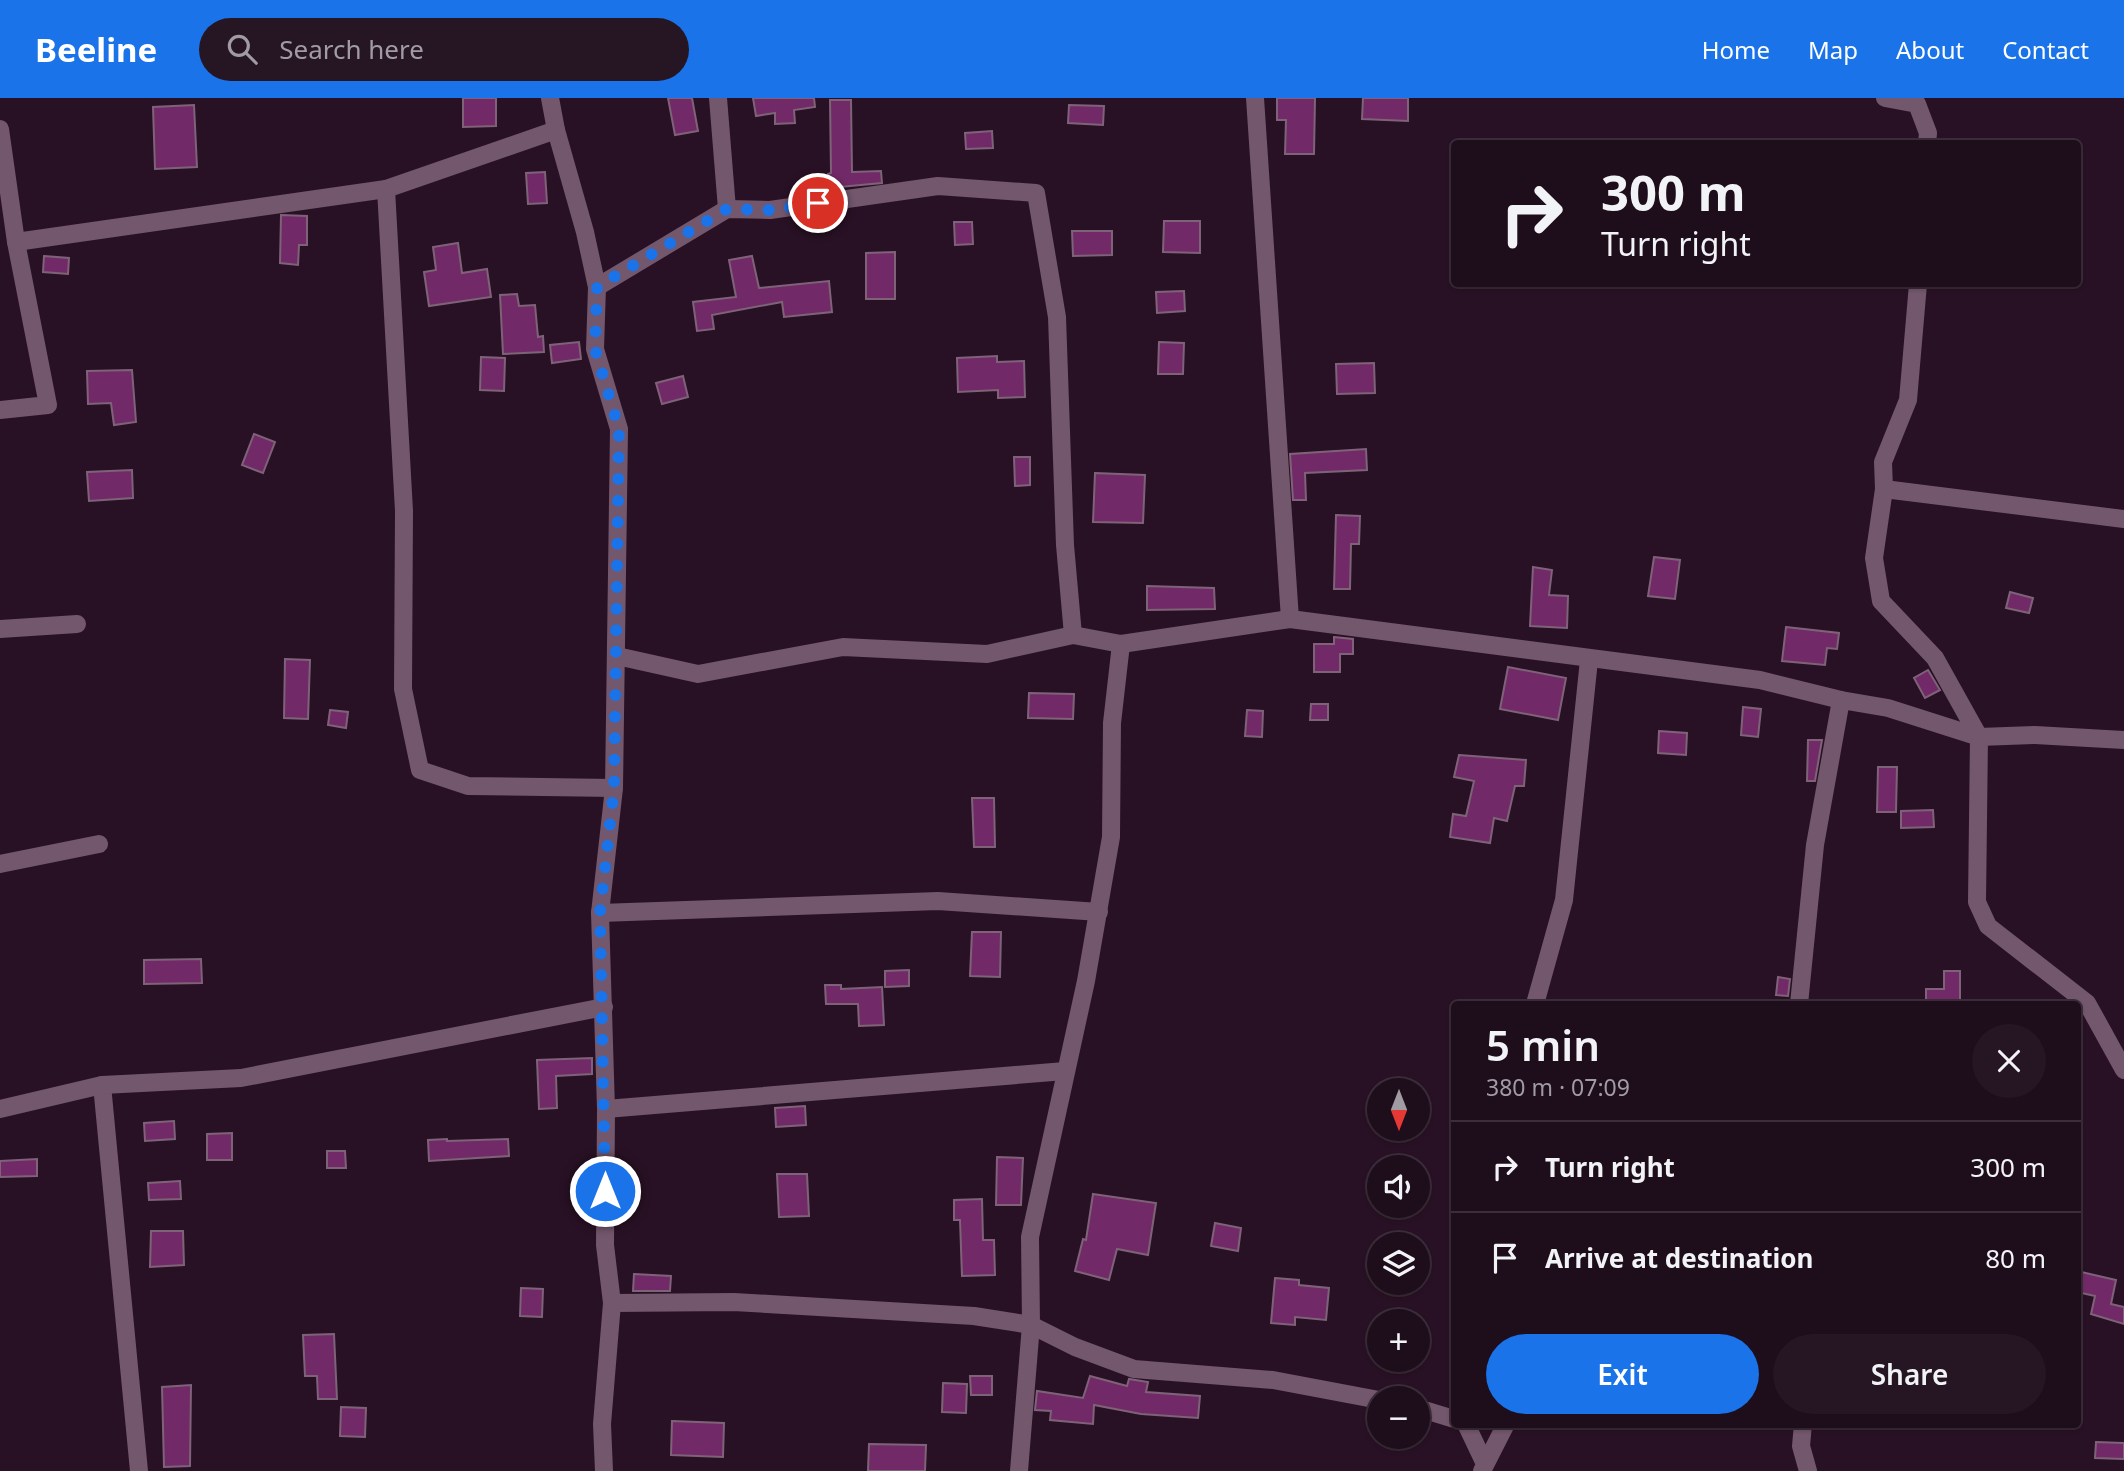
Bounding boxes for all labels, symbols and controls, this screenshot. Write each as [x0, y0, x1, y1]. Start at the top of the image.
search box [199, 18, 689, 81]
text: Beeline [35, 27, 157, 72]
icon: search [223, 30, 261, 68]
text: Search here [279, 31, 424, 67]
text: Home [1702, 33, 1770, 66]
text: Map [1808, 33, 1858, 66]
text: About [1896, 33, 1964, 66]
text: Contact [2002, 33, 2089, 66]
text: 300 m [1601, 159, 1746, 225]
icon: right [1486, 168, 1577, 259]
pin [788, 173, 848, 233]
icon: arrive [799, 184, 837, 222]
text: Turn right [1601, 222, 1751, 265]
text: 5 min [1486, 1016, 1600, 1073]
button: close [1972, 1024, 2046, 1098]
text: 380 m · 07:09 [1486, 1071, 1630, 1103]
north arrow [1367, 1078, 1430, 1141]
map controls [1367, 1078, 1430, 1449]
icon: right [1486, 1148, 1524, 1186]
text: Turn right [1545, 1149, 1675, 1185]
text: 300 m [1970, 1149, 2046, 1185]
position arrow [568, 1154, 642, 1228]
button: sound [1367, 1155, 1430, 1218]
button: layers [1367, 1232, 1430, 1295]
icon: arrive [1486, 1239, 1524, 1277]
text: Arrive at destination [1545, 1240, 1814, 1276]
text: 80 m [1985, 1240, 2046, 1276]
button: + [1367, 1309, 1430, 1372]
button: Exit [1486, 1334, 1759, 1414]
button: Share [1773, 1334, 2046, 1414]
button: − [1367, 1386, 1430, 1449]

